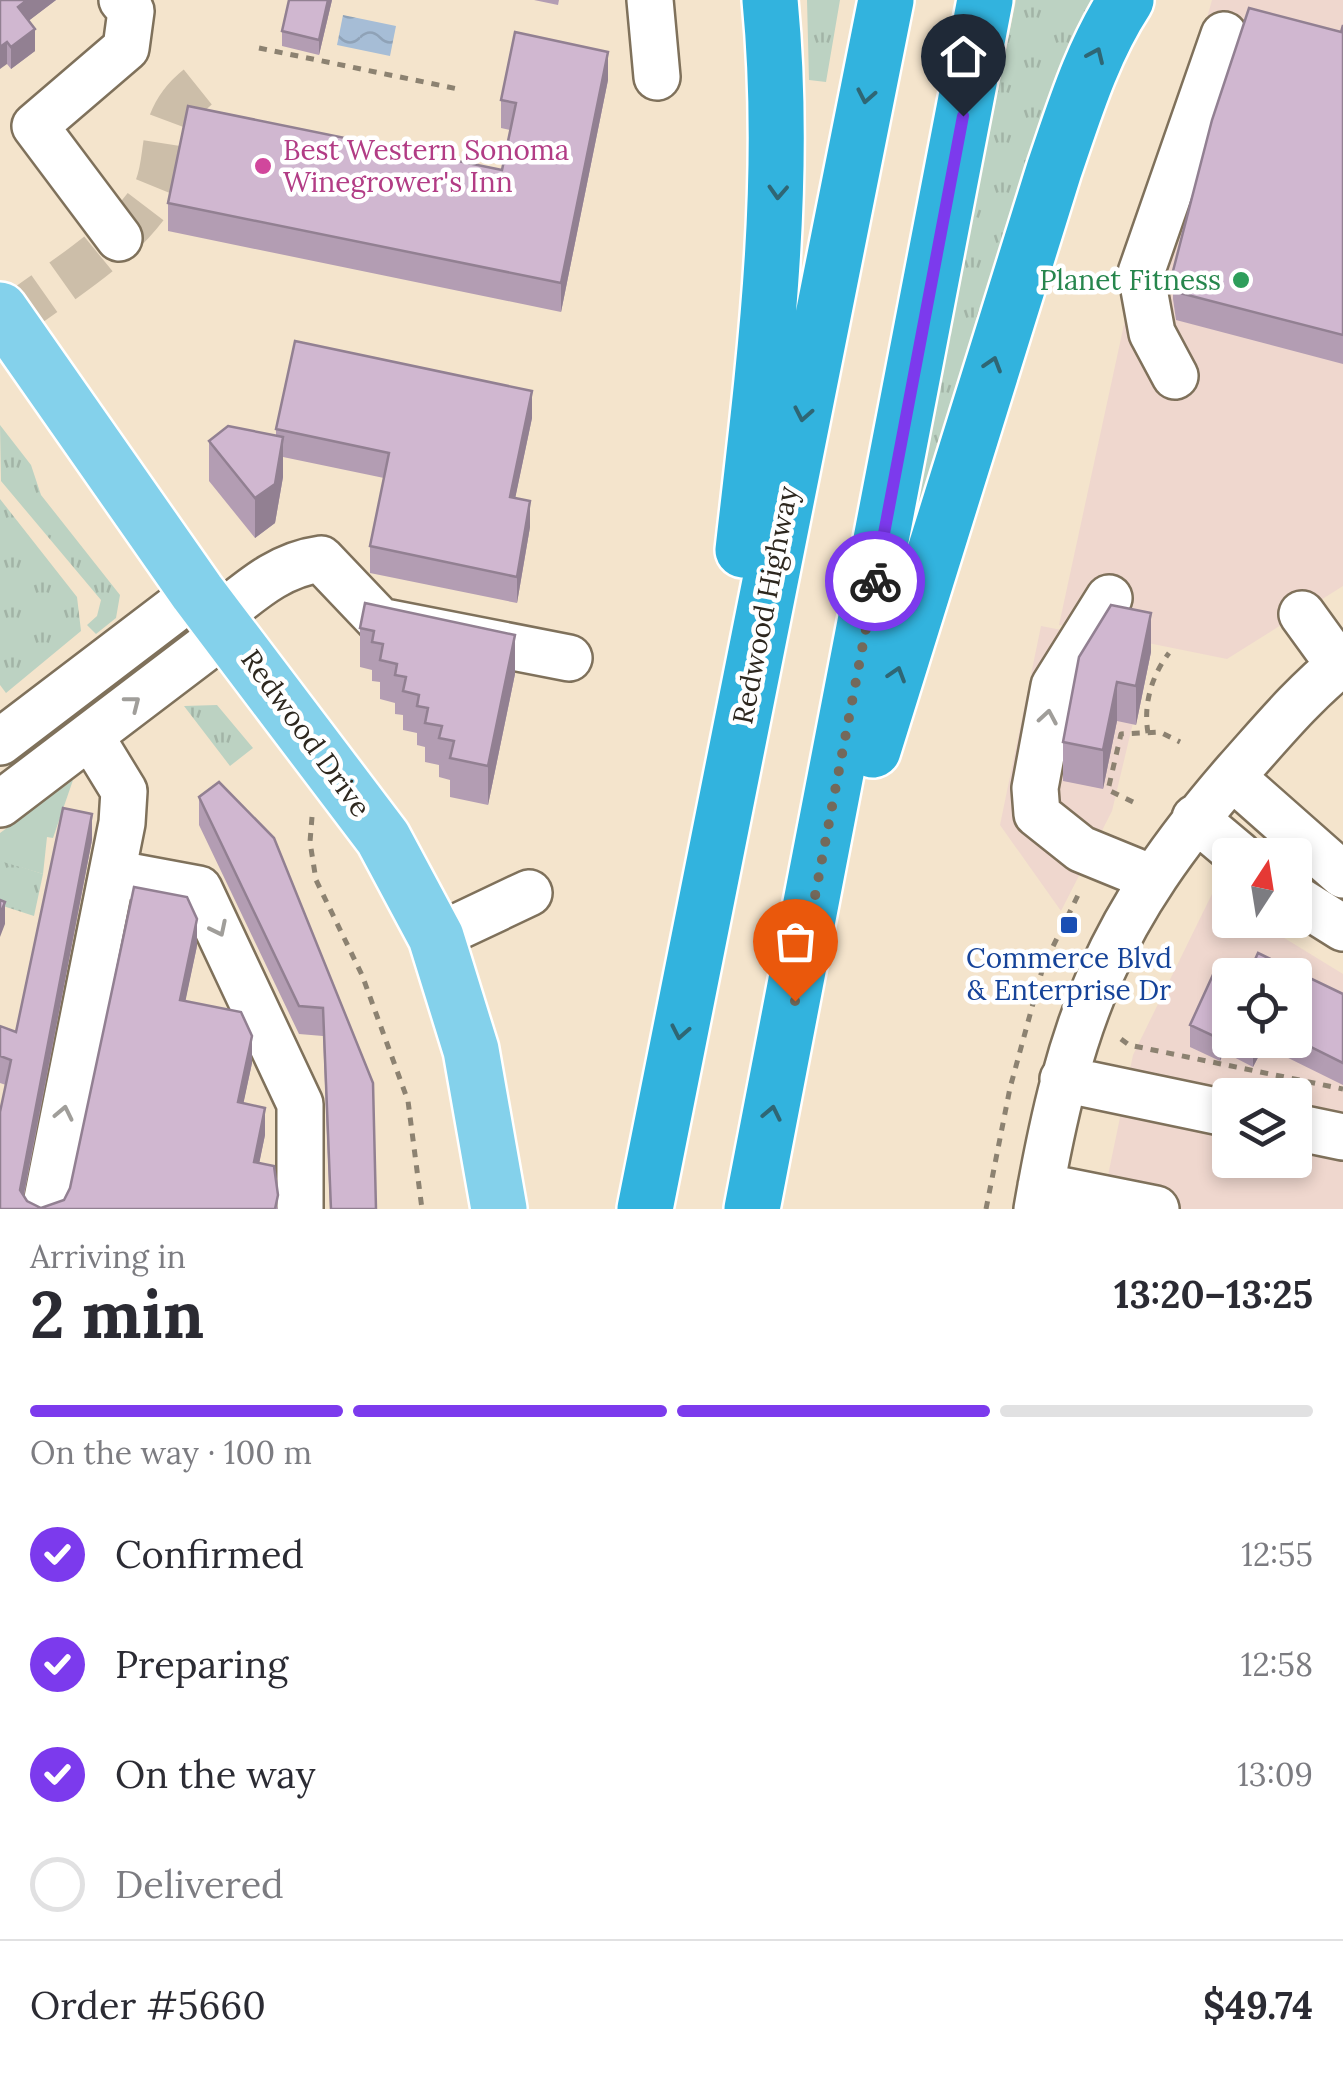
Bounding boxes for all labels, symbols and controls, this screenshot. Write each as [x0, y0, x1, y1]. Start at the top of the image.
pin [921, 14, 1006, 117]
icon: home [936, 29, 991, 84]
one-way arrow [1084, 48, 1104, 66]
one-way arrow [857, 87, 878, 104]
place label: Best Western Sonoma Winegrower's Inn [283, 132, 569, 200]
marker: Best Western Sonoma Winegrower's Inn [252, 155, 274, 177]
one-way arrow [768, 184, 789, 200]
place label: Planet Fitness [1040, 262, 1221, 298]
marker: Planet Fitness [1230, 269, 1252, 291]
one-way arrow [982, 356, 1002, 373]
one-way arrow [793, 406, 814, 423]
street label: Redwood Highway [724, 483, 806, 727]
courier [825, 531, 925, 631]
icon: bike [848, 554, 903, 609]
street label: Redwood Drive [233, 642, 379, 824]
one-way arrow [885, 666, 906, 683]
one-way arrow [122, 697, 140, 715]
one-way arrow [1037, 709, 1058, 726]
north arrow [1212, 838, 1312, 938]
map controls [1212, 838, 1312, 1178]
pin [753, 899, 838, 1002]
icon: bag [768, 914, 823, 969]
marker: Commerce Blvd & Enterprise Dr [1058, 914, 1080, 936]
one-way arrow [207, 919, 226, 937]
place label: Commerce Blvd & Enterprise Dr [966, 940, 1172, 1008]
button: locate [1212, 958, 1312, 1058]
one-way arrow [671, 1023, 692, 1040]
button: layers [1212, 1078, 1312, 1178]
one-way arrow [53, 1105, 74, 1122]
one-way arrow [760, 1105, 781, 1122]
text: Arriving in [30, 1236, 186, 1277]
text: 13:20–13:25 [1114, 1270, 1313, 1318]
text: 2 min [30, 1273, 204, 1356]
text: On the way · 100 m [30, 1432, 312, 1473]
icon: check [30, 1527, 85, 1582]
text: Confirmed [115, 1530, 304, 1578]
text: 12:55 [1241, 1534, 1313, 1575]
icon: check [30, 1637, 85, 1692]
text: Preparing [115, 1640, 288, 1688]
text: 12:58 [1241, 1644, 1313, 1685]
icon: check [30, 1747, 85, 1802]
text: On the way [115, 1750, 316, 1798]
text: 13:09 [1237, 1754, 1313, 1795]
text: Delivered [115, 1860, 284, 1908]
text: Order #5660 [30, 1981, 266, 2029]
text: $49.74 [1203, 1981, 1313, 2029]

